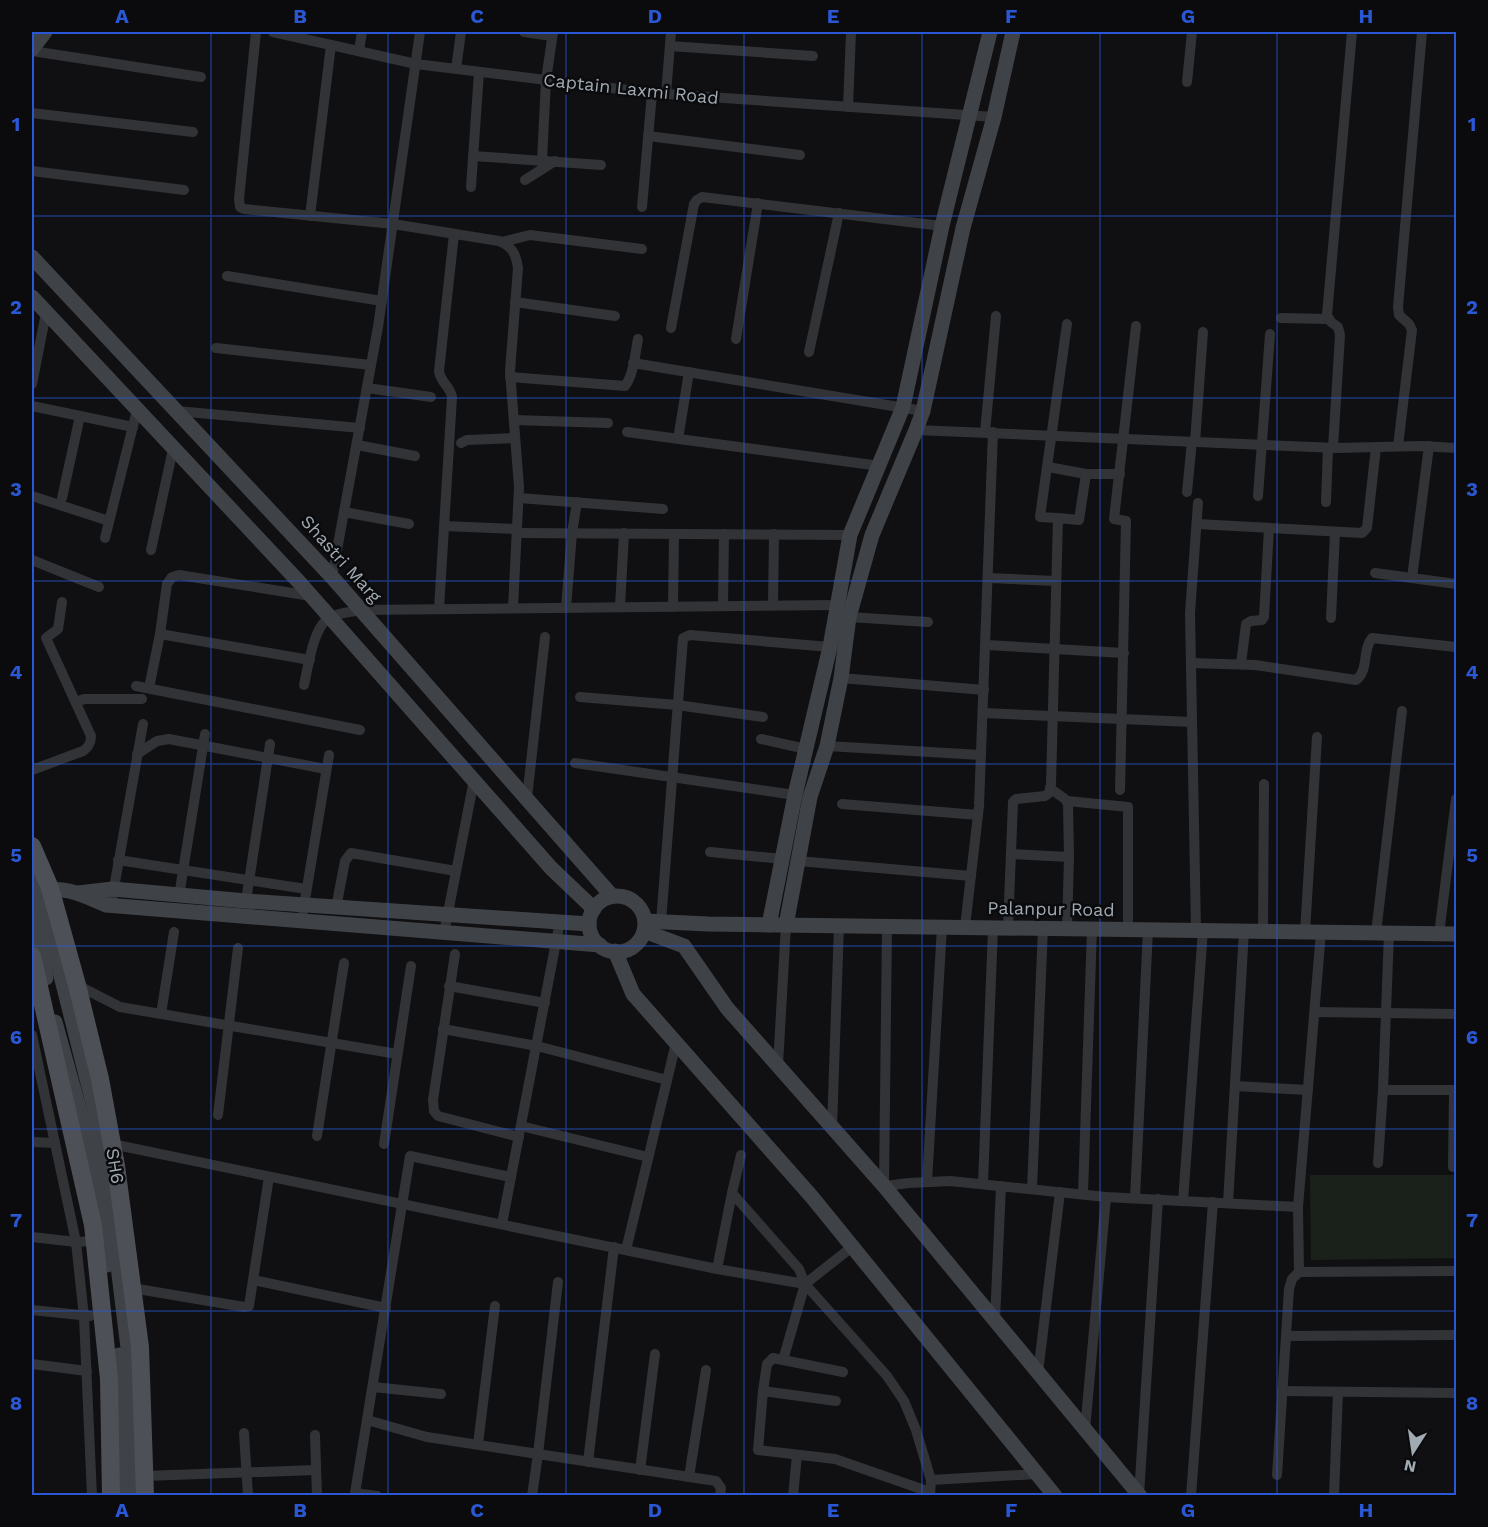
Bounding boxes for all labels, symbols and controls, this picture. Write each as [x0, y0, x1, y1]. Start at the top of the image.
text: A [115, 4, 129, 28]
text: B [293, 4, 307, 28]
text: C [470, 4, 484, 28]
text: D [648, 4, 662, 28]
text: E [827, 4, 839, 28]
text: F [1005, 4, 1017, 28]
text: G [1181, 4, 1195, 28]
text: H [1359, 4, 1373, 28]
street label: Captain Laxmi Road [542, 69, 720, 108]
text: 1 [12, 112, 20, 136]
text: 1 [1468, 112, 1476, 136]
text: 2 [10, 295, 22, 319]
text: 2 [1466, 295, 1478, 319]
text: 3 [10, 477, 22, 501]
text: 3 [1466, 477, 1478, 501]
street label: Shastri Marg [297, 511, 386, 607]
text: 4 [10, 660, 23, 684]
text: 4 [1466, 660, 1479, 684]
text: 5 [10, 843, 22, 867]
text: 5 [1466, 843, 1478, 867]
street label: Palanpur Road [987, 897, 1115, 920]
text: 6 [10, 1025, 22, 1049]
text: 6 [1466, 1025, 1478, 1049]
street label: SH6 [102, 1147, 129, 1185]
text: 7 [10, 1208, 22, 1232]
text: 7 [1466, 1208, 1478, 1232]
text: 8 [10, 1391, 22, 1415]
text: 8 [1466, 1391, 1478, 1415]
north arrow [1383, 1422, 1443, 1482]
text: N [1402, 1456, 1418, 1477]
text: A [115, 1498, 129, 1522]
text: B [293, 1498, 307, 1522]
text: C [470, 1498, 484, 1522]
text: D [648, 1498, 662, 1522]
text: E [827, 1498, 839, 1522]
text: F [1005, 1498, 1017, 1522]
text: G [1181, 1498, 1195, 1522]
text: H [1359, 1498, 1373, 1522]

